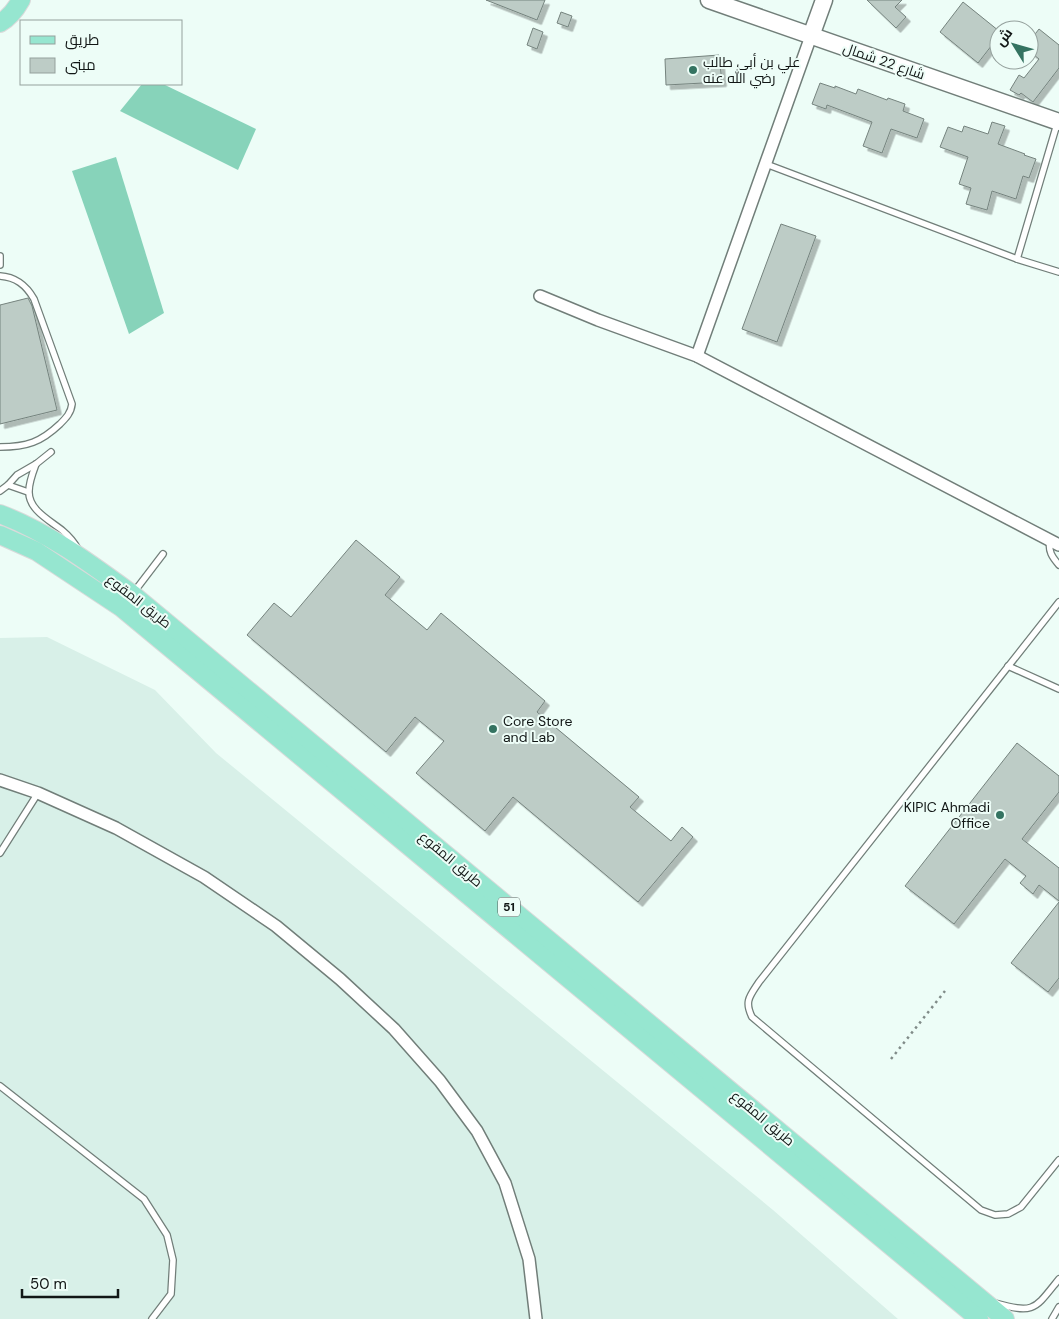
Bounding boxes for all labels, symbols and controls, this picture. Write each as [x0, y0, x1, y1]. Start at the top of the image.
legend [20, 20, 182, 85]
north arrow [989, 20, 1039, 70]
text: ش [991, 25, 1016, 50]
text: طريق [65, 30, 99, 50]
street label: شارع 22 شمال [841, 39, 927, 83]
place label: علي بن أبي طالب رضي الله عنه [703, 53, 800, 89]
text: مبنى [65, 55, 96, 75]
marker: علي بن أبي طالب رضي الله عنه [687, 64, 699, 76]
street label: طريق المقوع [103, 570, 175, 632]
place label: Core Store and Lab [503, 712, 573, 746]
marker: Core Store and Lab [487, 723, 499, 735]
place label: KIPIC Ahmadi Office [904, 798, 990, 832]
marker: KIPIC Ahmadi Office [994, 809, 1006, 821]
street label: طريق المقوع [416, 827, 486, 891]
road number: 51 [498, 898, 520, 916]
street label: طريق المقوع [728, 1086, 798, 1150]
scale bar [22, 1266, 119, 1298]
text: 50 m [30, 1274, 67, 1294]

